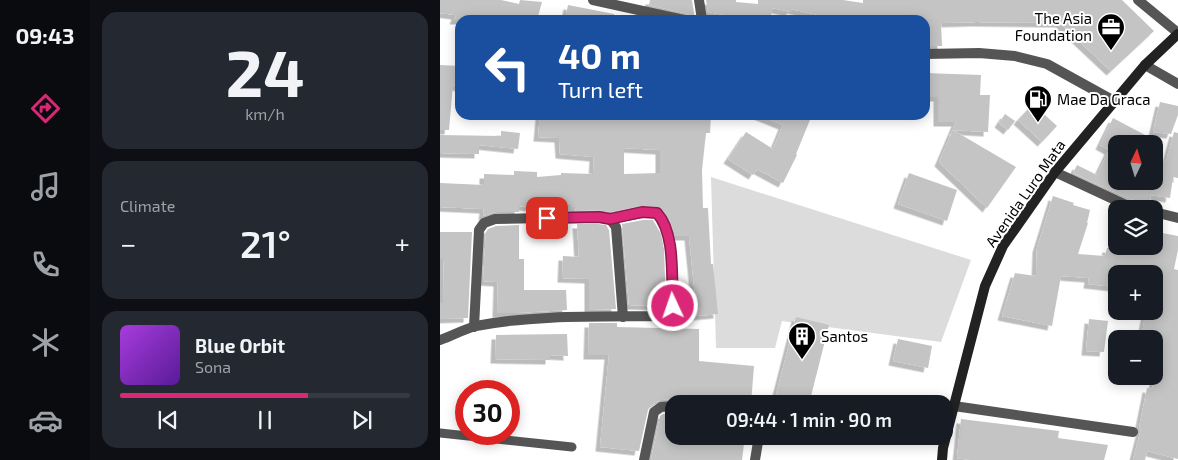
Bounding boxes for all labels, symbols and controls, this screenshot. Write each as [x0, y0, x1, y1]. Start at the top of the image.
place label: The Asia Foundation [1015, 9, 1092, 44]
office icon: The Asia Foundation [1096, 12, 1126, 51]
text: 09:43 [15, 22, 75, 48]
text: 24 [225, 32, 305, 110]
text: 40 m [558, 34, 641, 76]
icon: left [475, 35, 540, 100]
text: Turn left [558, 76, 643, 102]
fuel station icon: Mae Da Graca [1023, 84, 1053, 123]
place label: Mae Da Graca [1057, 90, 1151, 108]
icon: directions [28, 91, 63, 126]
text: km/h [245, 104, 285, 123]
north arrow [1108, 135, 1162, 190]
map controls [1108, 135, 1163, 385]
street label: Avenida Luro Mata [981, 136, 1069, 250]
icon: music [28, 169, 63, 204]
text: Climate [120, 196, 175, 215]
pin [526, 197, 568, 239]
button: layers [1108, 200, 1163, 255]
icon: arrive [533, 204, 561, 232]
text: 21° [240, 220, 291, 266]
text: − [120, 226, 136, 260]
text: + [395, 226, 410, 260]
icon: phone [28, 247, 63, 282]
button: + [1108, 265, 1163, 320]
position arrow [646, 279, 698, 331]
building icon: Santos [787, 321, 817, 360]
icon: climate [28, 325, 63, 360]
place label: Santos [821, 327, 868, 345]
button: − [1108, 330, 1163, 385]
text: Blue Orbit [195, 334, 285, 357]
text: Sona [195, 357, 231, 376]
speed limit sign: 30 [455, 380, 520, 445]
icon: car [28, 403, 63, 438]
icon: previous [154, 406, 182, 434]
icon: pause [251, 406, 279, 434]
icon: next [348, 406, 376, 434]
text: 09:44 · 1 min · 90 m [726, 408, 892, 431]

